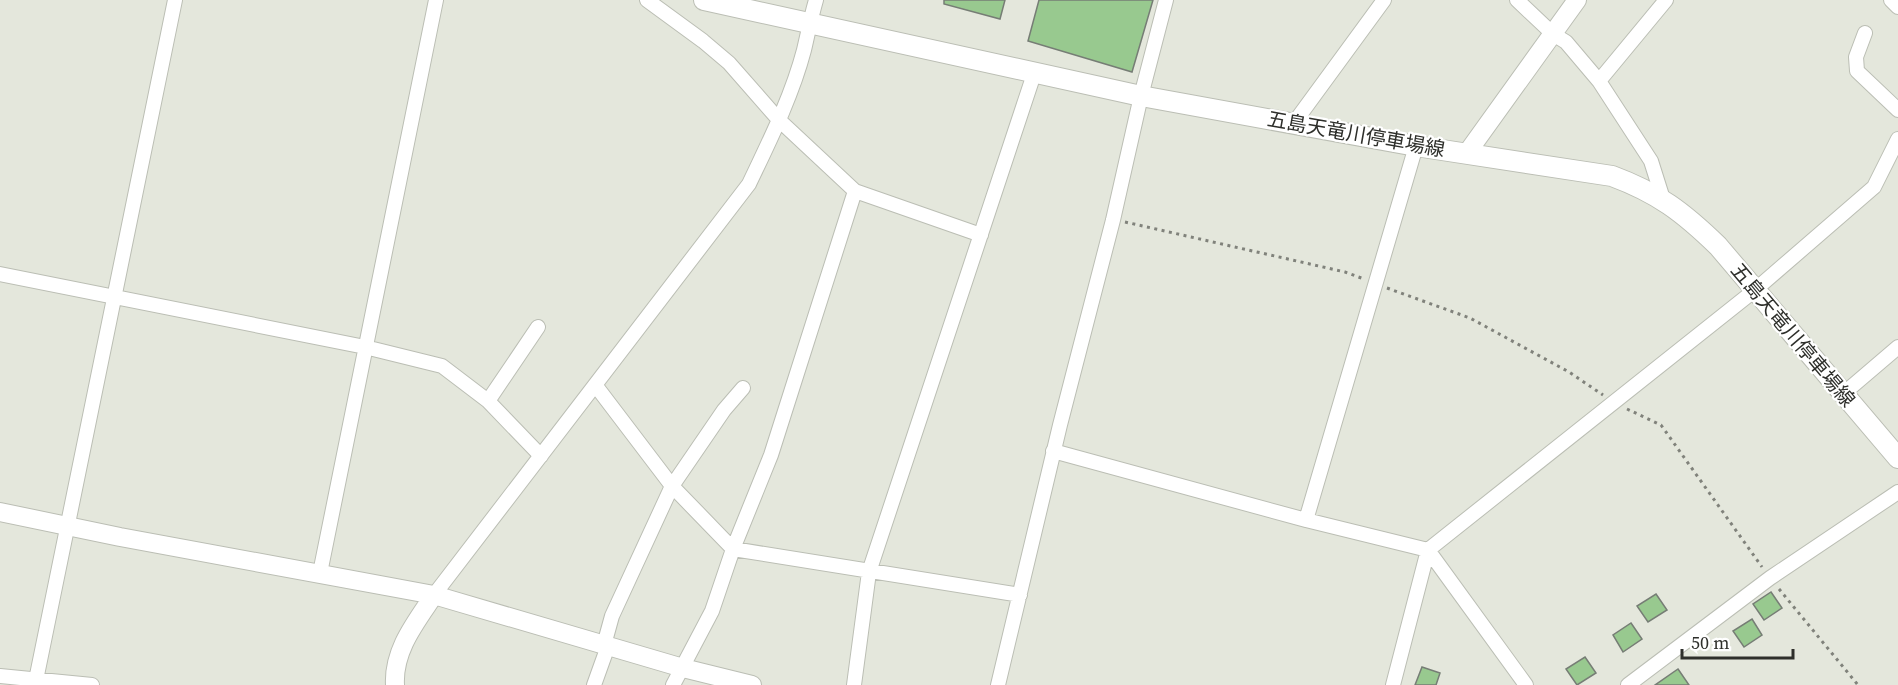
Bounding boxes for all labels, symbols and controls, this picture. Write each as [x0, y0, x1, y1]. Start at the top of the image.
street label: 五島天竜川停車場線 [1265, 105, 1447, 163]
street label: 五島天竜川停車場線 [1724, 257, 1862, 413]
scale bar [1682, 622, 1793, 660]
text: 50 m [1691, 630, 1729, 655]

